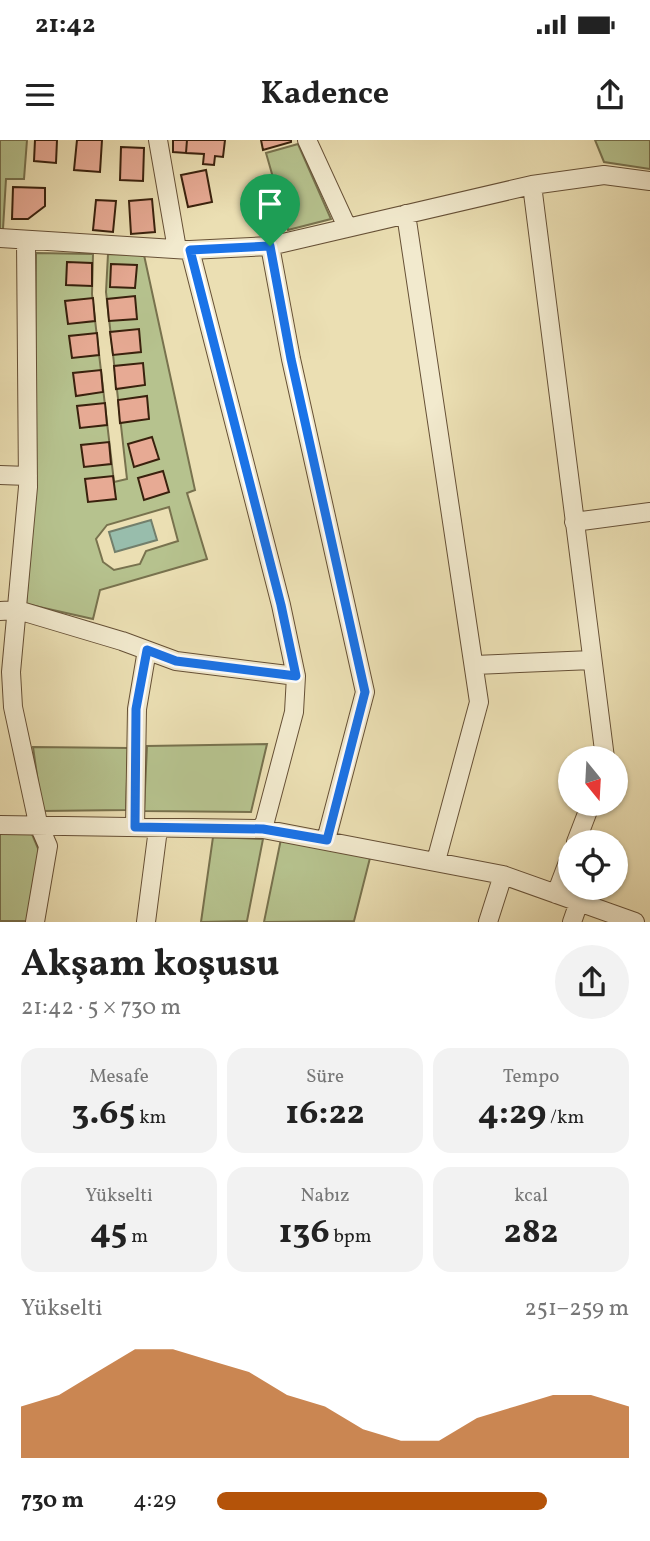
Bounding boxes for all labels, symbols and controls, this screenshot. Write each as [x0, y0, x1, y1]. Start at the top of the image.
text: 21:42 [35, 7, 96, 43]
text: Kadence [261, 73, 389, 117]
icon: menu [21, 76, 59, 114]
icon: share [591, 76, 629, 114]
pin [240, 174, 300, 246]
icon: arrive [251, 185, 289, 223]
north arrow [558, 746, 628, 816]
map controls [558, 746, 628, 900]
button: locate [558, 830, 628, 900]
text: Akşam koşusu [21, 939, 279, 992]
button: share [555, 945, 629, 1019]
text: 21:42 · 5 × 730 m [21, 992, 181, 1024]
text: Mesafe [89, 1064, 149, 1090]
text: Süre [306, 1064, 344, 1090]
text: Tempo [503, 1064, 559, 1090]
text: 3.65 [72, 1090, 135, 1138]
text: 16:22 [285, 1090, 365, 1138]
text: 4:29 [478, 1090, 546, 1138]
text: km [135, 1105, 166, 1131]
text: /km [546, 1105, 584, 1131]
text: Yükselti [85, 1183, 153, 1209]
text: Nabız [300, 1183, 350, 1209]
text: kcal [514, 1183, 548, 1209]
text: 45 [90, 1209, 127, 1257]
text: 136 [278, 1209, 330, 1257]
text: 282 [503, 1209, 559, 1257]
text: m [127, 1224, 148, 1250]
text: bpm [330, 1224, 372, 1250]
text: Yükselti [21, 1293, 102, 1325]
text: 251–259 m [524, 1293, 629, 1325]
text: 730 m [21, 1485, 84, 1517]
text: 4:29 [133, 1485, 176, 1517]

